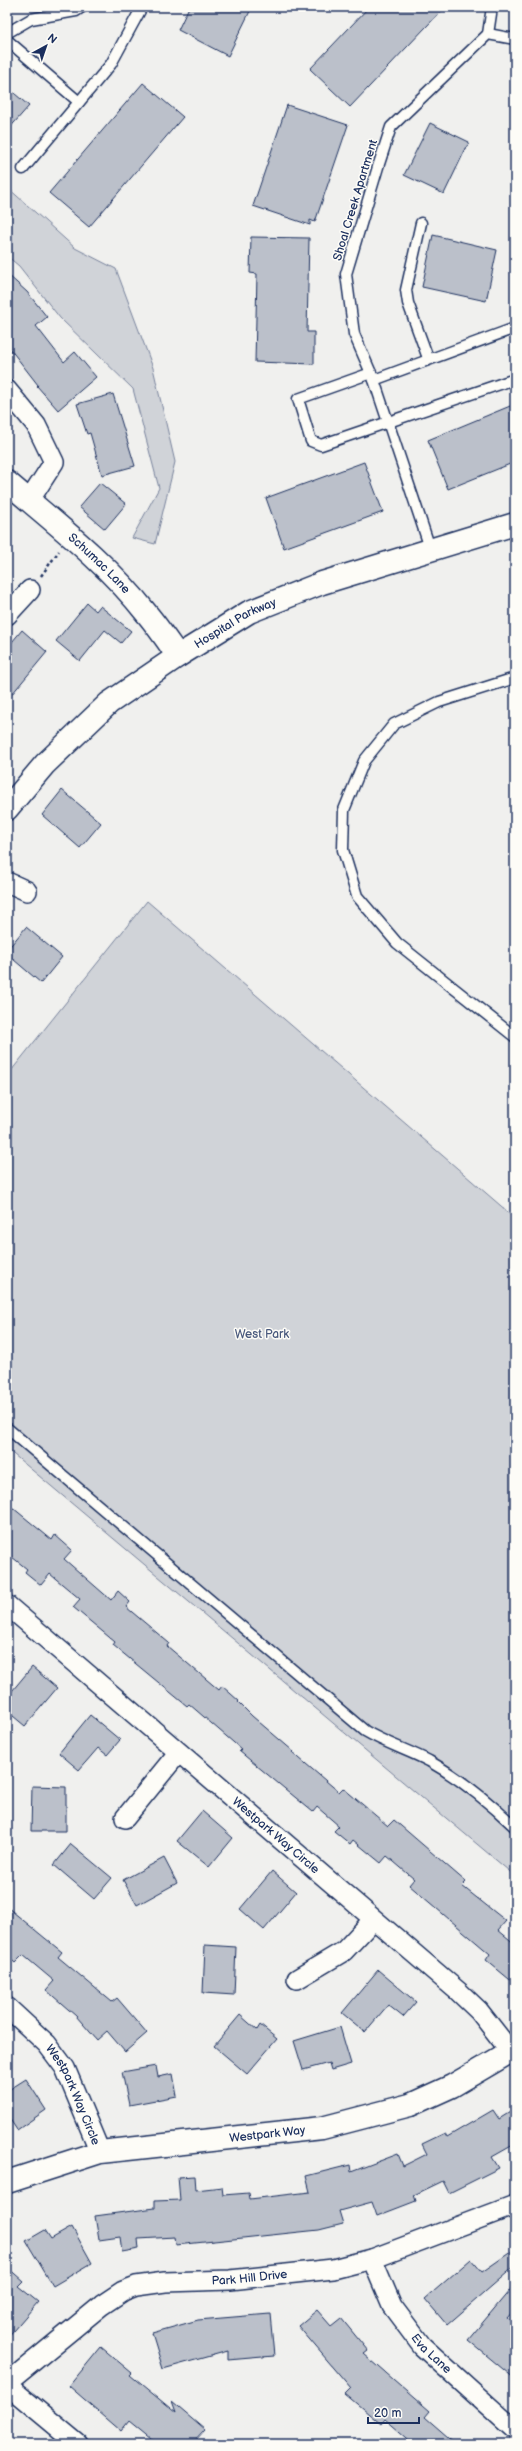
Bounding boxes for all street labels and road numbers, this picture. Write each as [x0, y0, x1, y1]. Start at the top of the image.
street label: Shoal Creek Apartment [330, 137, 381, 263]
street label: Schumac Lane [65, 530, 133, 597]
street label: Hospital Parkway [192, 595, 279, 652]
street label: Westpark Way Circle [229, 1794, 322, 1877]
street label: Westpark Way Circle [42, 2042, 103, 2147]
street label: Westpark Way [229, 2123, 307, 2146]
street label: Park Hill Drive [211, 2267, 288, 2289]
street label: Eva Lane [407, 2331, 454, 2377]

